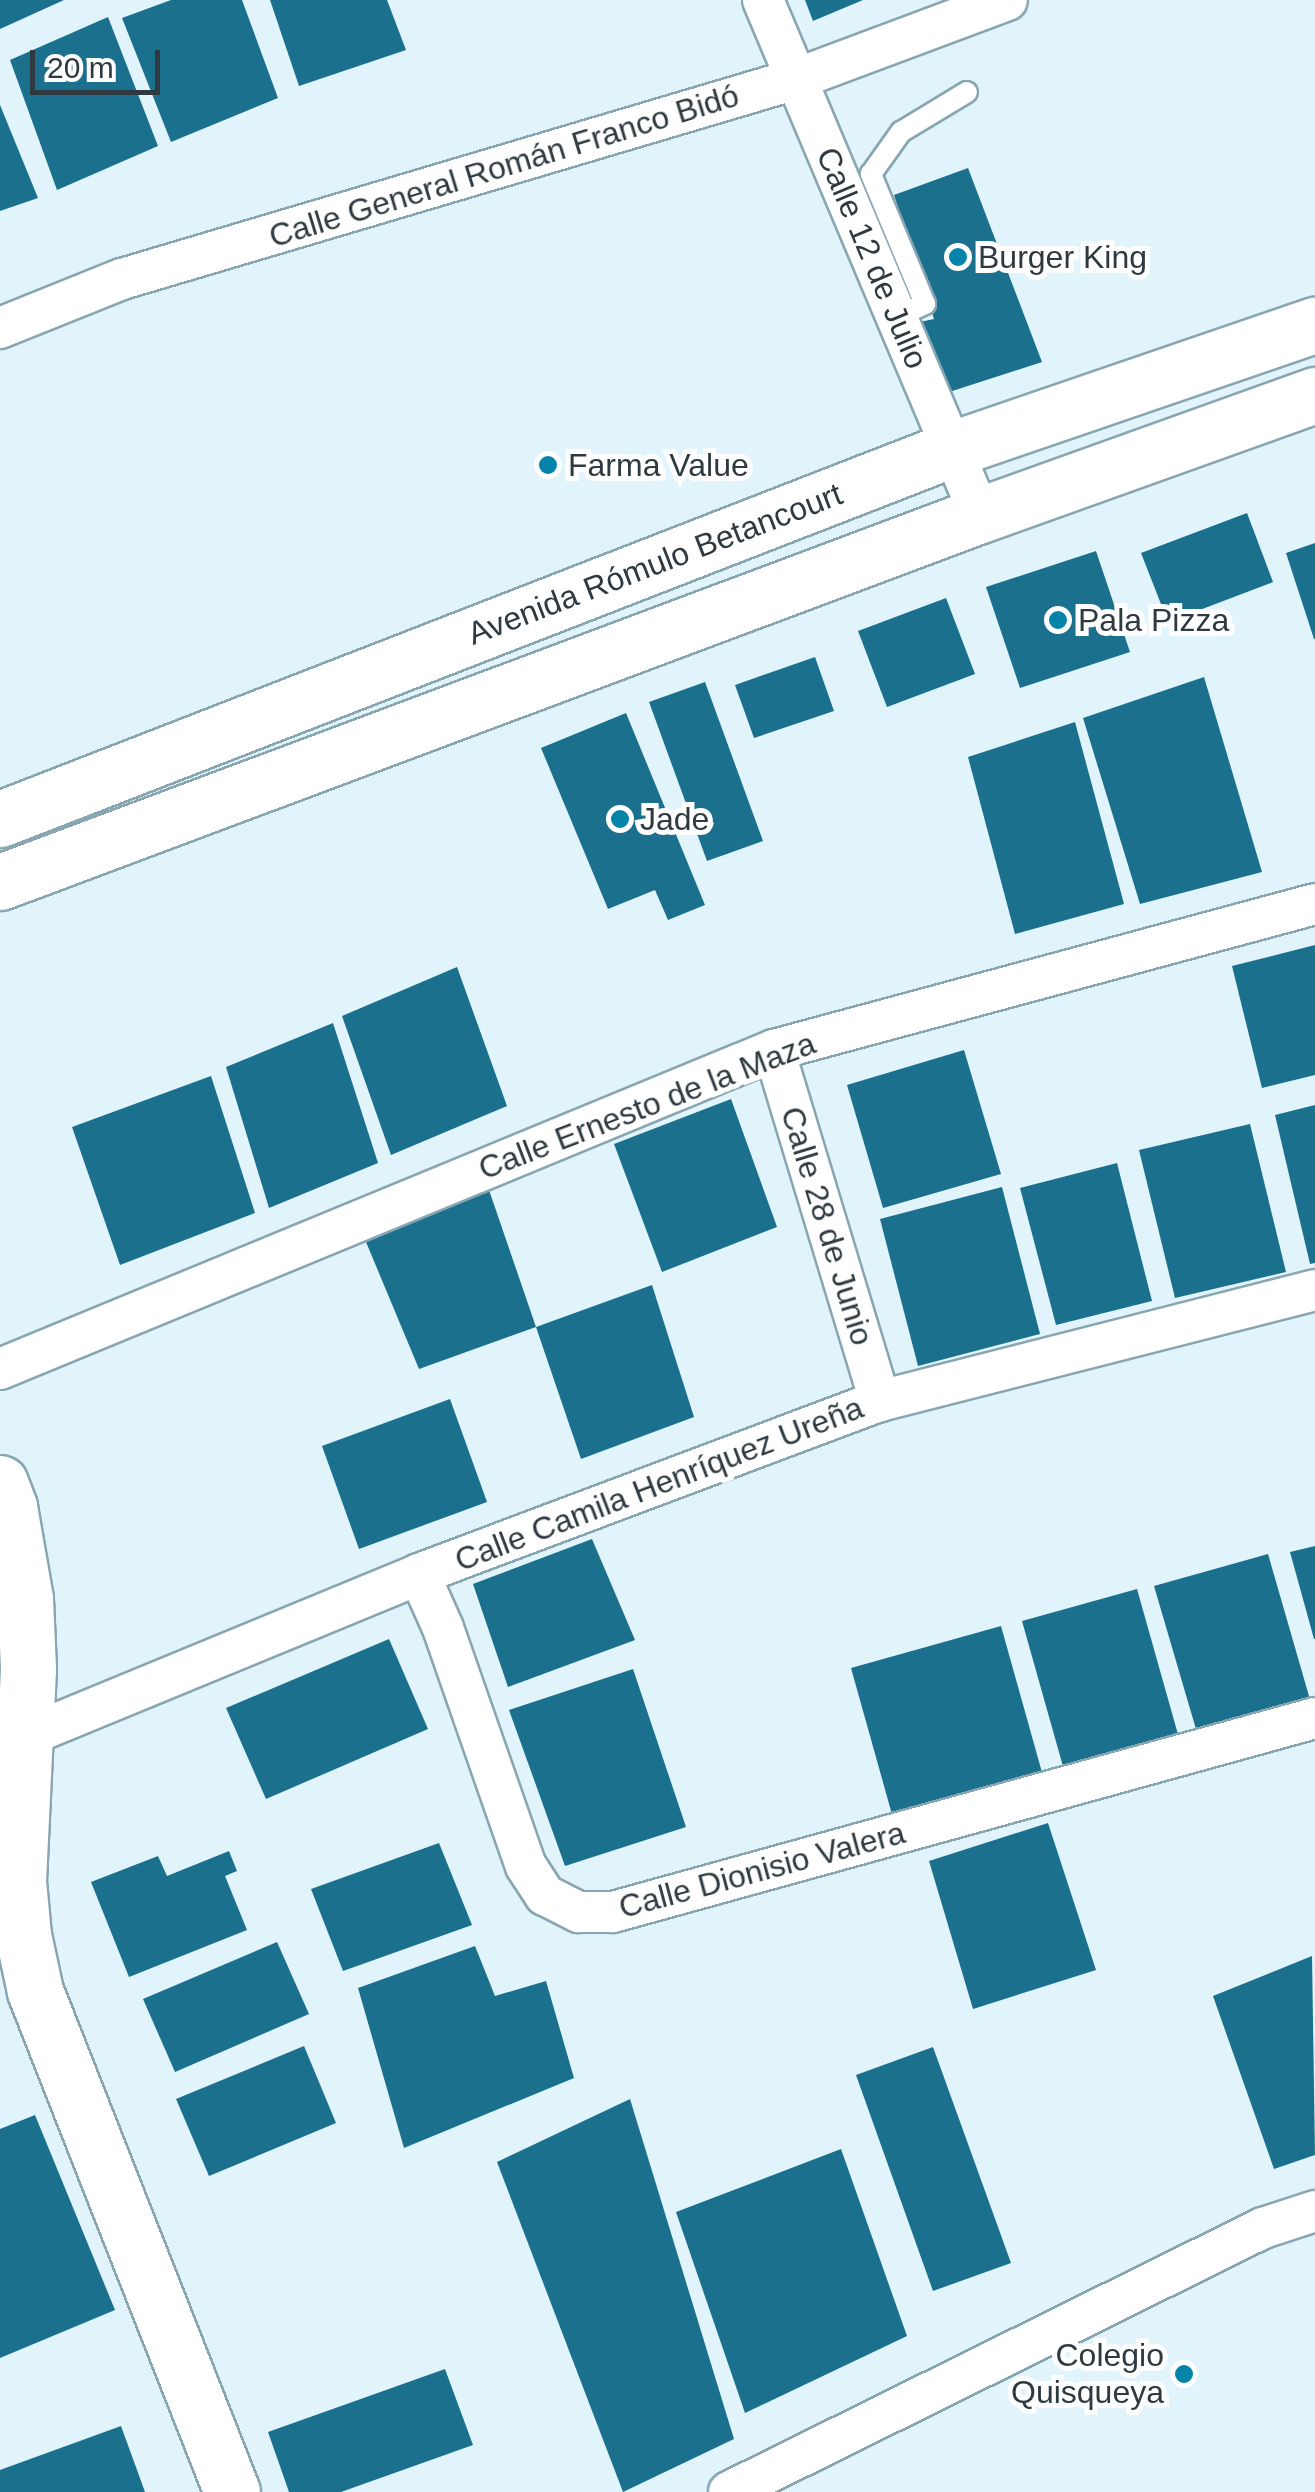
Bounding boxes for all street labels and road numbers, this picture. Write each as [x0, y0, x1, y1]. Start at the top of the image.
street label: Calle General Román Franco Bidó [265, 76, 743, 256]
street label: Calle 12 de Julio [808, 142, 936, 374]
street label: Avenida Rómulo Betancourt [462, 475, 848, 653]
street label: Calle Ernesto de la Maza [473, 1024, 821, 1188]
street label: Calle 28 de Junio [772, 1102, 882, 1350]
street label: Calle Camila Henríquez Ureña [450, 1388, 868, 1580]
street label: Calle Dionisio Valera [615, 1813, 909, 1927]

